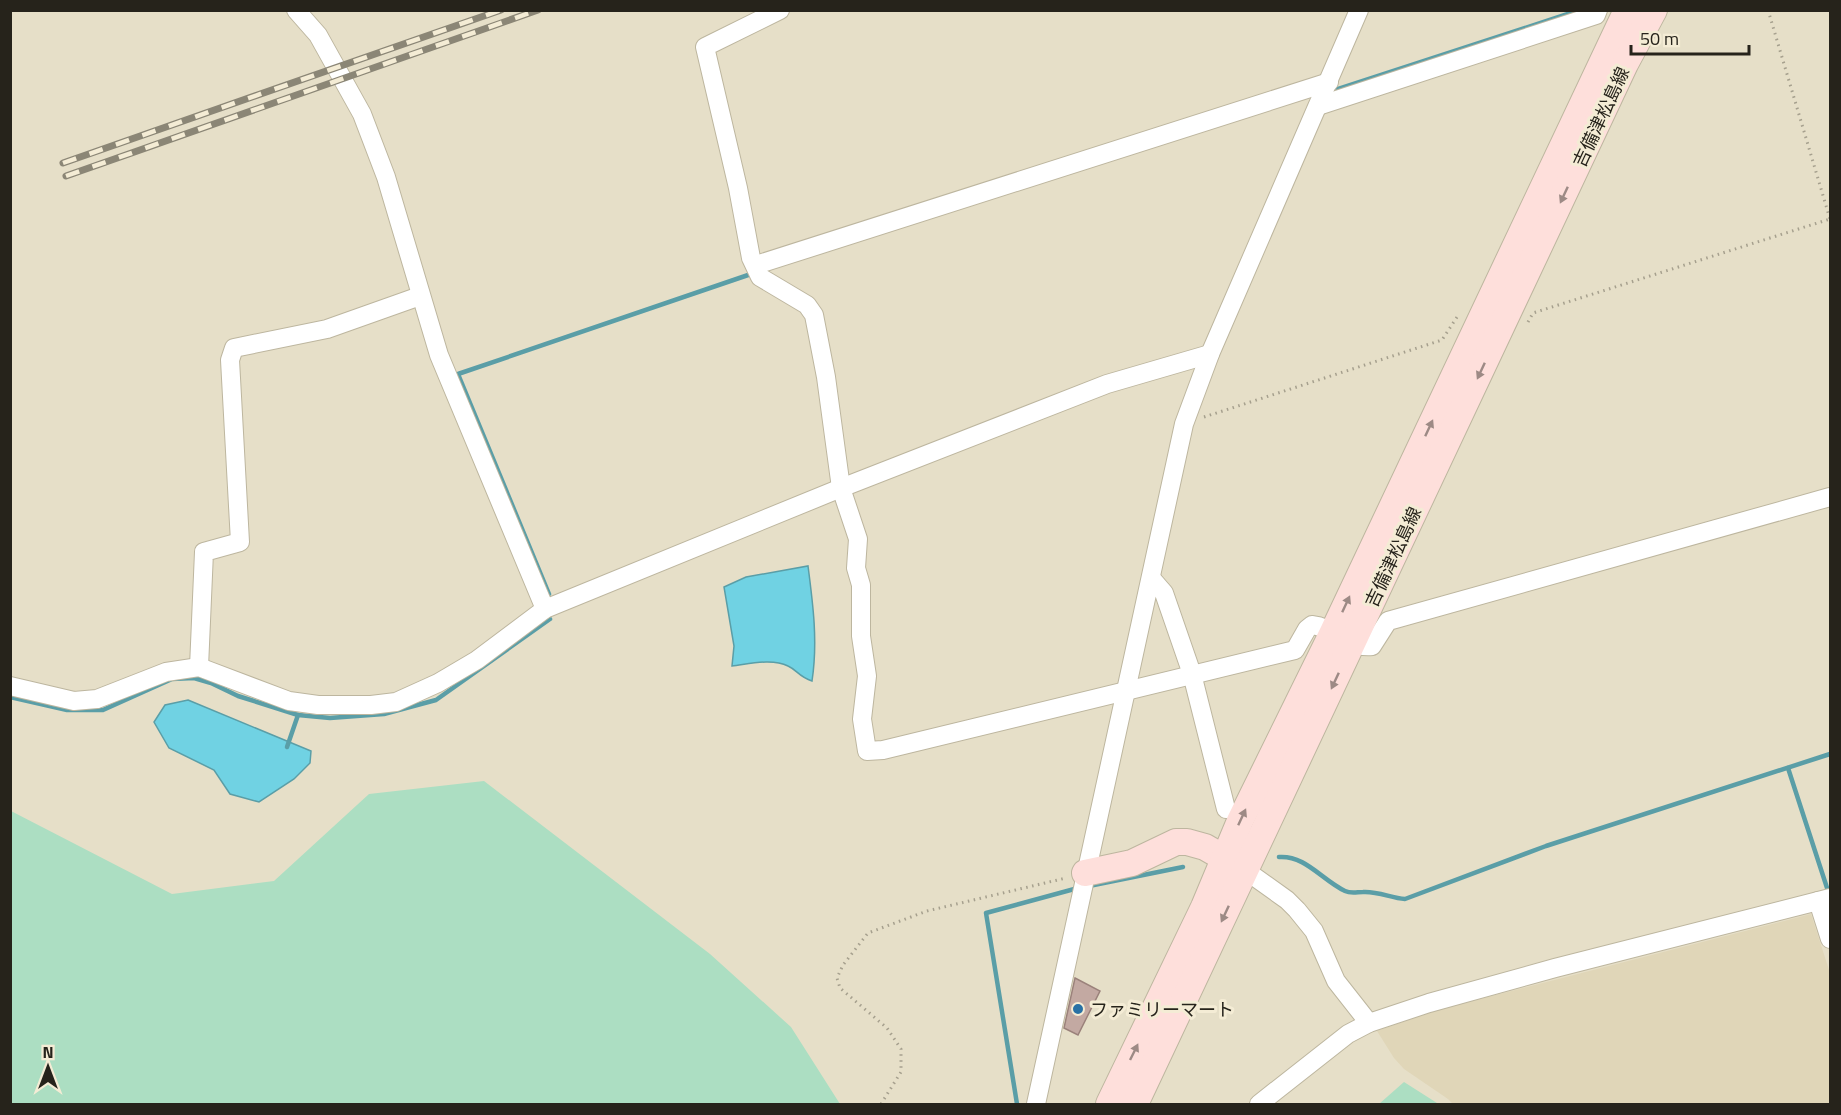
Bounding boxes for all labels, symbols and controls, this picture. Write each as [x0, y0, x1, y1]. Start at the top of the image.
scale bar [1631, 18, 1750, 56]
text: 50 m [1640, 25, 1679, 52]
street label: 吉備津松島線 [1566, 62, 1636, 172]
one-way arrow [1559, 186, 1568, 203]
one-way arrow [1476, 363, 1485, 380]
one-way arrow [1425, 419, 1434, 436]
street label: 吉備津松島線 [1358, 502, 1428, 612]
one-way arrow [1341, 596, 1350, 613]
one-way arrow [1330, 672, 1339, 689]
one-way arrow [1238, 809, 1247, 826]
one-way arrow [1220, 905, 1229, 922]
place label: ファミリーマート [1090, 996, 1234, 1023]
marker: ファミリーマート [1071, 1002, 1085, 1016]
north arrow [18, 1037, 78, 1097]
text: N [42, 1040, 54, 1064]
one-way arrow [1130, 1043, 1139, 1060]

